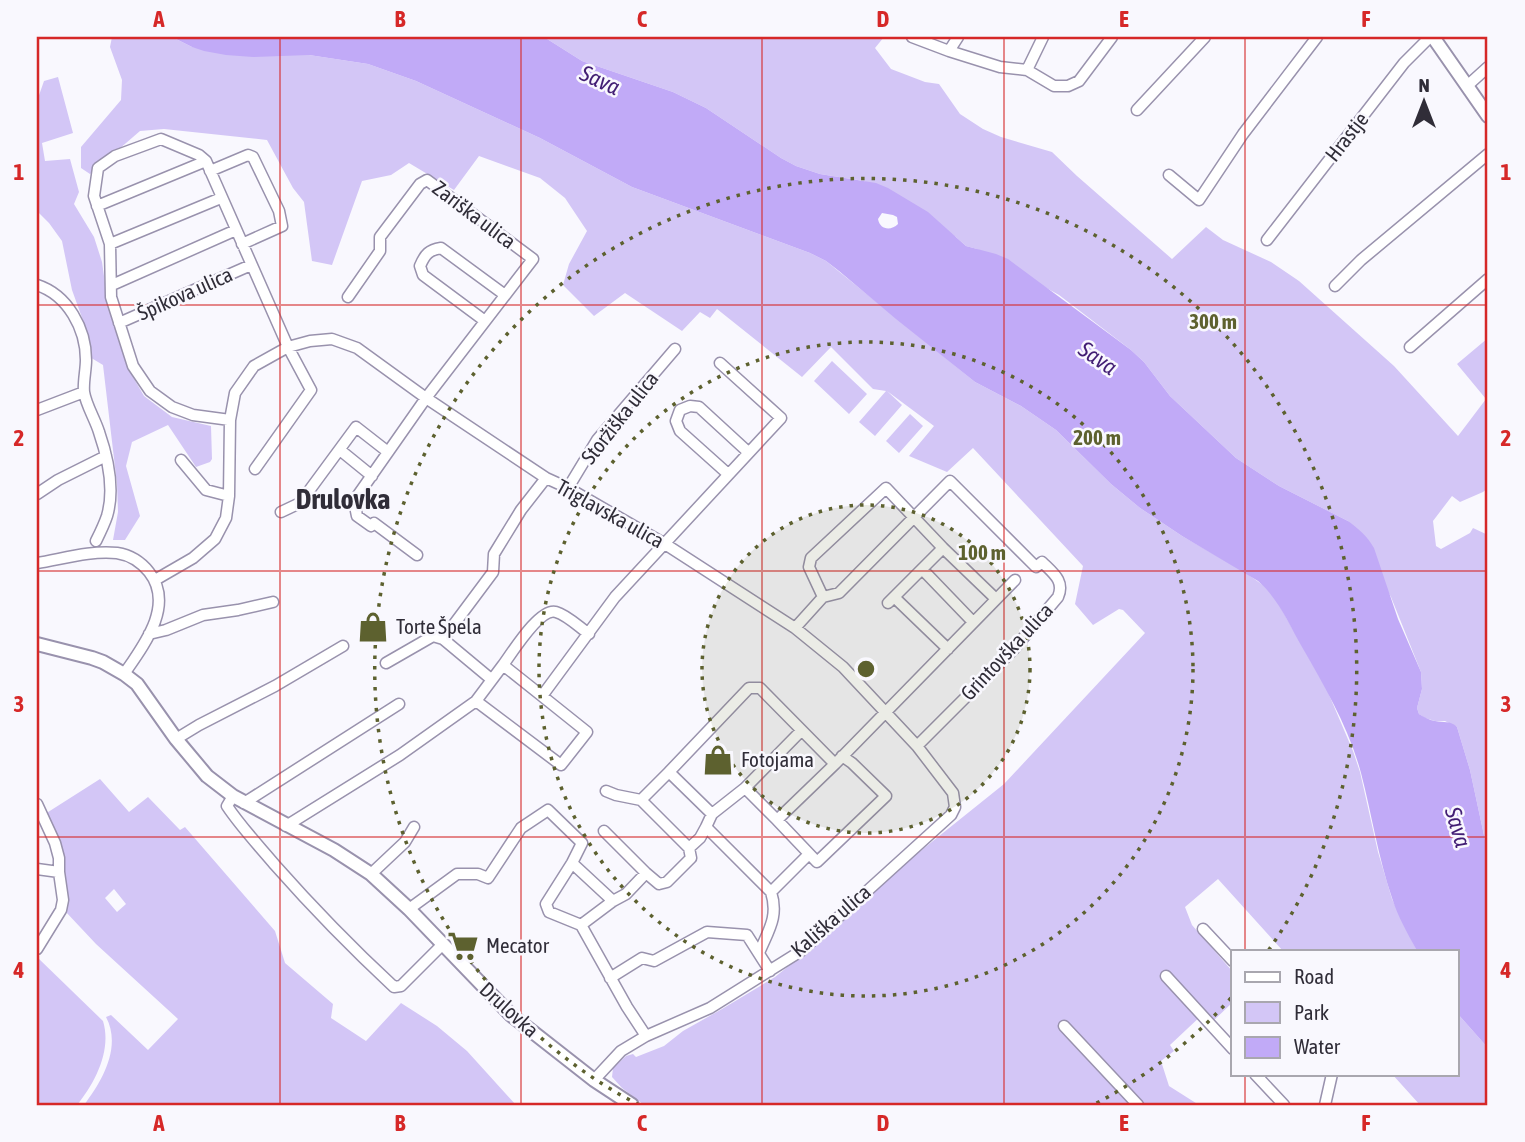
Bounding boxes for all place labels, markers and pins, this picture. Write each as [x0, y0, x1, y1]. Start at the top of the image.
shop icon: Torte Špela [356, 610, 390, 644]
place label: Torte Špela [396, 614, 482, 638]
centre of rings [854, 657, 878, 681]
shop icon: Fotojama [701, 743, 735, 777]
place label: Fotojama [741, 747, 814, 771]
supermarket icon: Mecator [446, 929, 480, 963]
place label: Mecator [486, 933, 550, 957]

